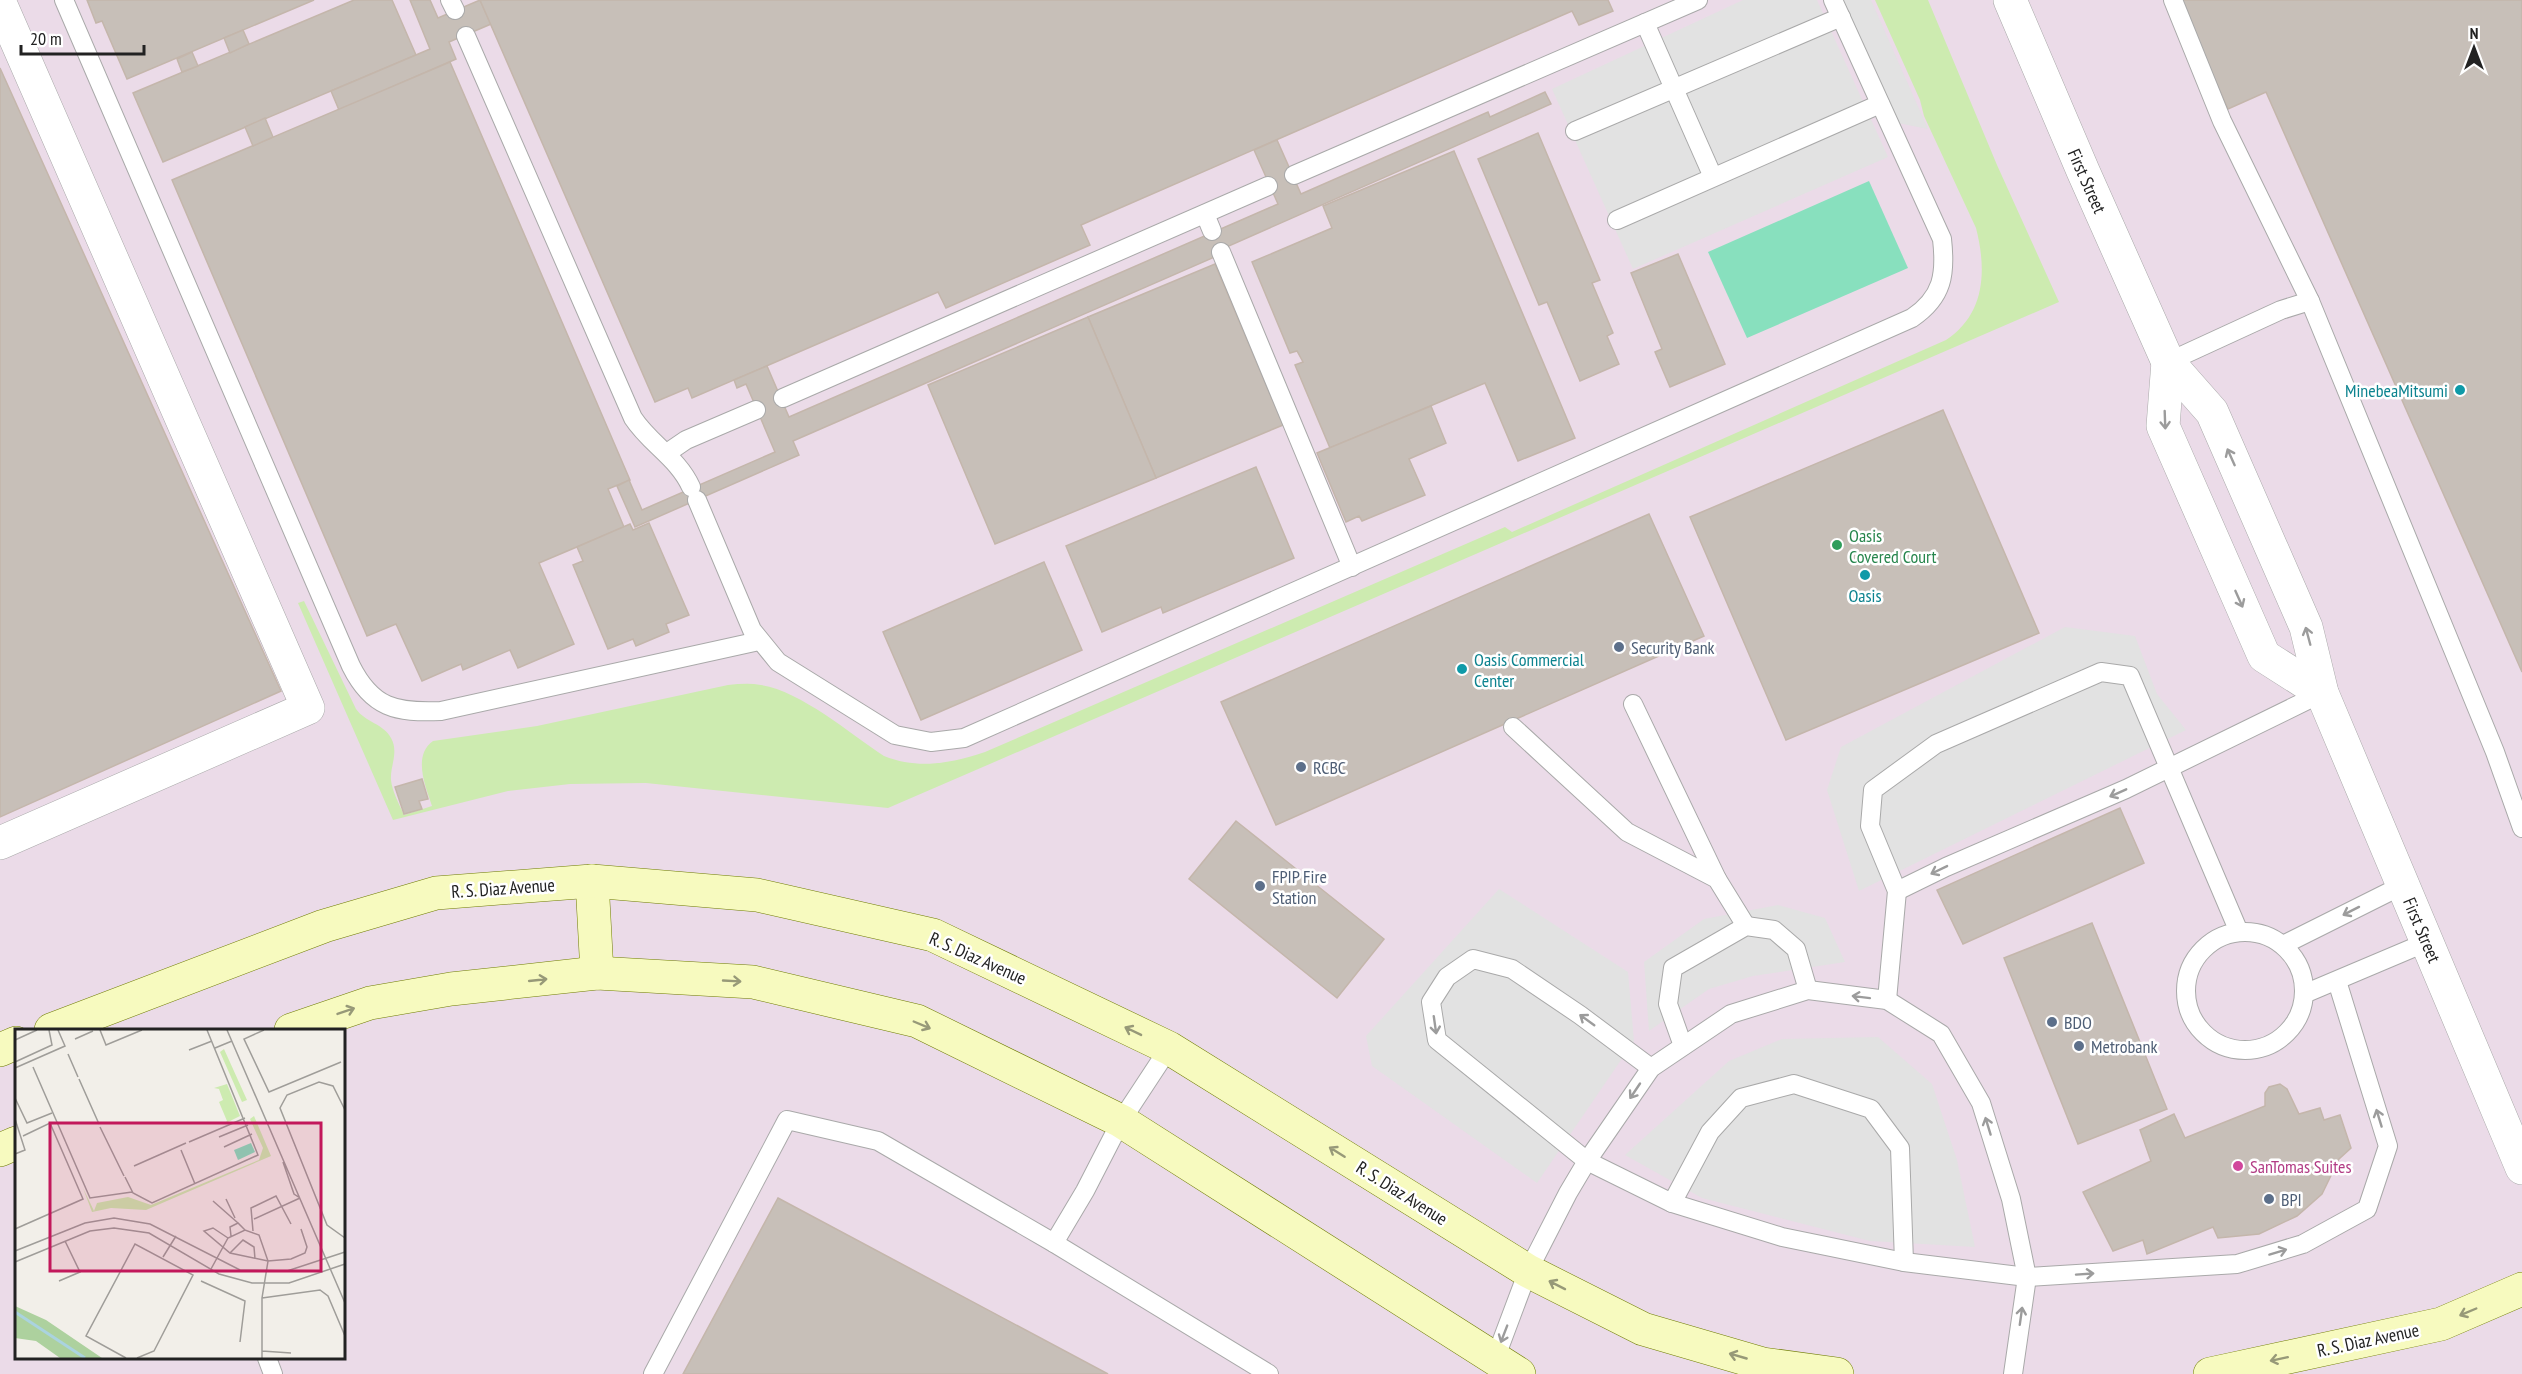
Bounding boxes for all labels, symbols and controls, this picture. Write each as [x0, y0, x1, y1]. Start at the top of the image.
scale bar [21, 18, 144, 56]
north arrow [2444, 18, 2504, 78]
text: N [2470, 23, 2478, 43]
text: 20 m [30, 27, 62, 50]
street label: First Street [2063, 145, 2111, 217]
place label: MinebeaMitsumi [2345, 379, 2448, 402]
marker: MinebeaMitsumi [2453, 383, 2467, 397]
one-way arrow [2159, 409, 2171, 429]
one-way arrow [2225, 448, 2236, 467]
place label: Oasis Covered Court [1849, 524, 1936, 568]
marker: Oasis Covered Court [1830, 538, 1844, 552]
marker: Oasis [1858, 568, 1872, 582]
place label: Oasis [1848, 584, 1882, 607]
one-way arrow [2234, 589, 2245, 608]
one-way arrow [2302, 627, 2313, 646]
place label: Security Bank [1631, 636, 1715, 659]
marker: Security Bank [1612, 640, 1626, 654]
place label: Oasis Commercial Center [1474, 648, 1585, 692]
marker: Oasis Commercial Center [1455, 662, 1469, 676]
place label: RCBC [1313, 756, 1346, 779]
marker: RCBC [1294, 760, 1308, 774]
one-way arrow [2110, 787, 2128, 799]
place label: FPIP Fire Station [1272, 865, 1327, 909]
one-way arrow [1931, 865, 1949, 877]
street label: R. S. Diaz Avenue [451, 873, 555, 903]
marker: FPIP Fire Station [1253, 879, 1267, 893]
street label: First Street [2398, 894, 2446, 966]
one-way arrow [2342, 906, 2360, 918]
street label: R. S. Diaz Avenue [926, 926, 1030, 990]
one-way arrow [528, 974, 547, 985]
one-way arrow [722, 975, 742, 986]
one-way arrow [1851, 991, 1871, 1002]
one-way arrow [336, 1005, 355, 1016]
place label: BDO [2064, 1011, 2092, 1034]
one-way arrow [1580, 1014, 1596, 1027]
one-way arrow [1429, 1015, 1440, 1035]
marker: BDO [2045, 1015, 2059, 1029]
one-way arrow [913, 1020, 931, 1031]
one-way arrow [1125, 1024, 1143, 1036]
inset map [15, 1029, 345, 1359]
place label: Metrobank [2091, 1035, 2157, 1058]
marker: Metrobank [2072, 1039, 2086, 1053]
one-way arrow [1629, 1082, 1641, 1099]
one-way arrow [2373, 1109, 2384, 1128]
one-way arrow [1982, 1117, 1993, 1136]
one-way arrow [1329, 1145, 1346, 1157]
place label: SanTomas Suites [2250, 1155, 2352, 1178]
street label: R. S. Diaz Avenue [1352, 1156, 1452, 1230]
marker: SanTomas Suites [2231, 1159, 2245, 1173]
place label: BPI [2281, 1188, 2302, 1211]
marker: BPI [2262, 1192, 2276, 1206]
one-way arrow [2268, 1246, 2287, 1257]
one-way arrow [2075, 1268, 2095, 1279]
one-way arrow [1549, 1279, 1567, 1291]
one-way arrow [2016, 1307, 2027, 1326]
one-way arrow [2460, 1307, 2478, 1319]
street label: R. S. Diaz Avenue [2315, 1318, 2421, 1362]
one-way arrow [1498, 1325, 1509, 1343]
one-way arrow [1729, 1350, 1748, 1361]
one-way arrow [2270, 1354, 2290, 1365]

